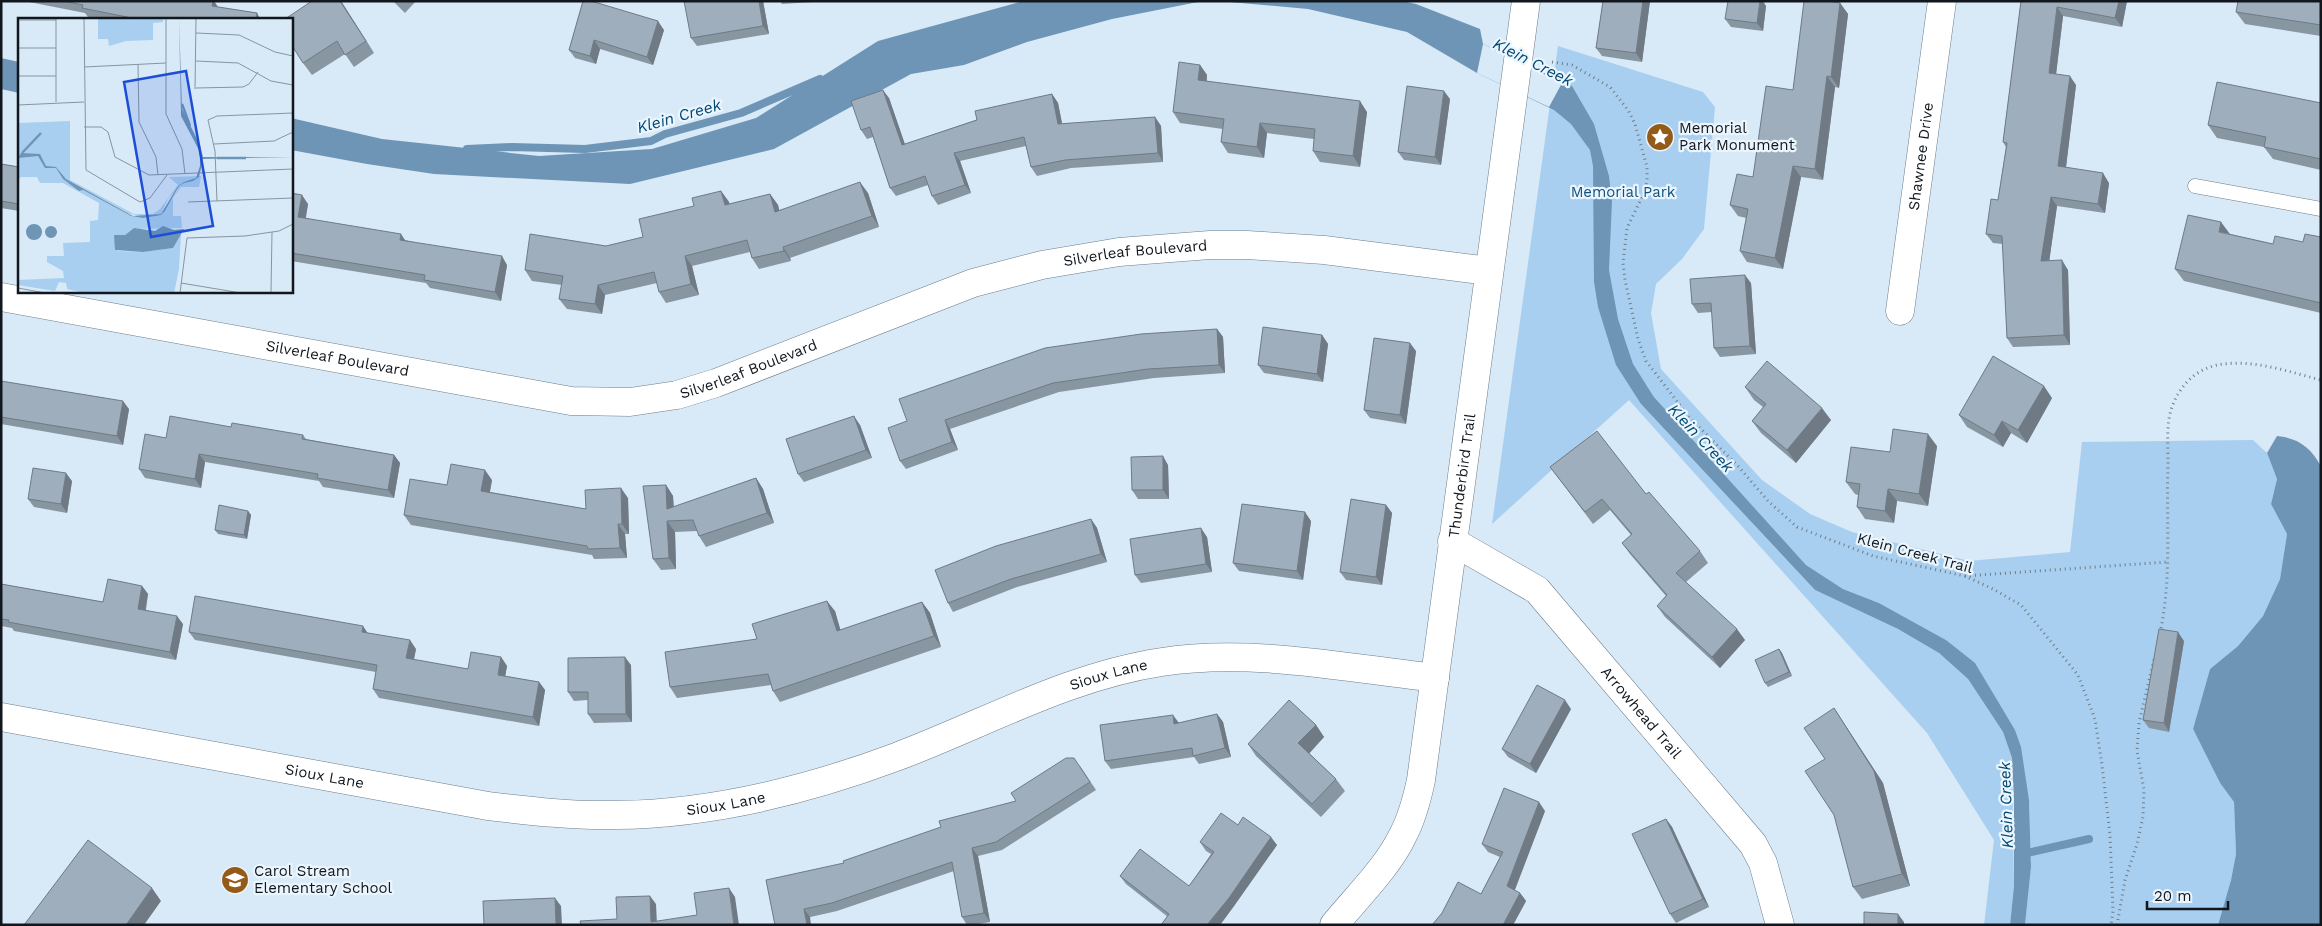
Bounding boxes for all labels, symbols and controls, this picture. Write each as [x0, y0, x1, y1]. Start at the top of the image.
inset map [18, 18, 292, 292]
water label: Klein Creek [1490, 34, 1577, 91]
water label: Klein Creek [635, 95, 725, 137]
street label: Shawnee Drive [1905, 101, 1937, 212]
place label: Memorial Park Monument [1679, 119, 1795, 154]
place icon: Memorial Park Monument [1645, 122, 1675, 152]
park label: Memorial Park [1571, 183, 1676, 201]
street label: Silverleaf Boulevard [1062, 236, 1208, 270]
street label: Silverleaf Boulevard [678, 336, 820, 403]
street label: Silverleaf Boulevard [264, 337, 410, 380]
water label: Klein Creek [1664, 400, 1738, 477]
street label: Thunderbird Trail [1445, 412, 1479, 539]
street label: Klein Creek Trail [1855, 529, 1975, 577]
street label: Sioux Lane [1067, 656, 1149, 694]
street label: Arrowhead Trail [1597, 663, 1686, 762]
street label: Sioux Lane [284, 760, 366, 792]
water label: Klein Creek [1995, 760, 2017, 849]
street label: Sioux Lane [685, 788, 767, 819]
place label: Carol Stream Elementary School [254, 862, 393, 897]
school or university icon: Carol Stream Elementary School [220, 865, 250, 895]
scale bar [2147, 878, 2228, 910]
text: 20 m [2154, 887, 2192, 905]

